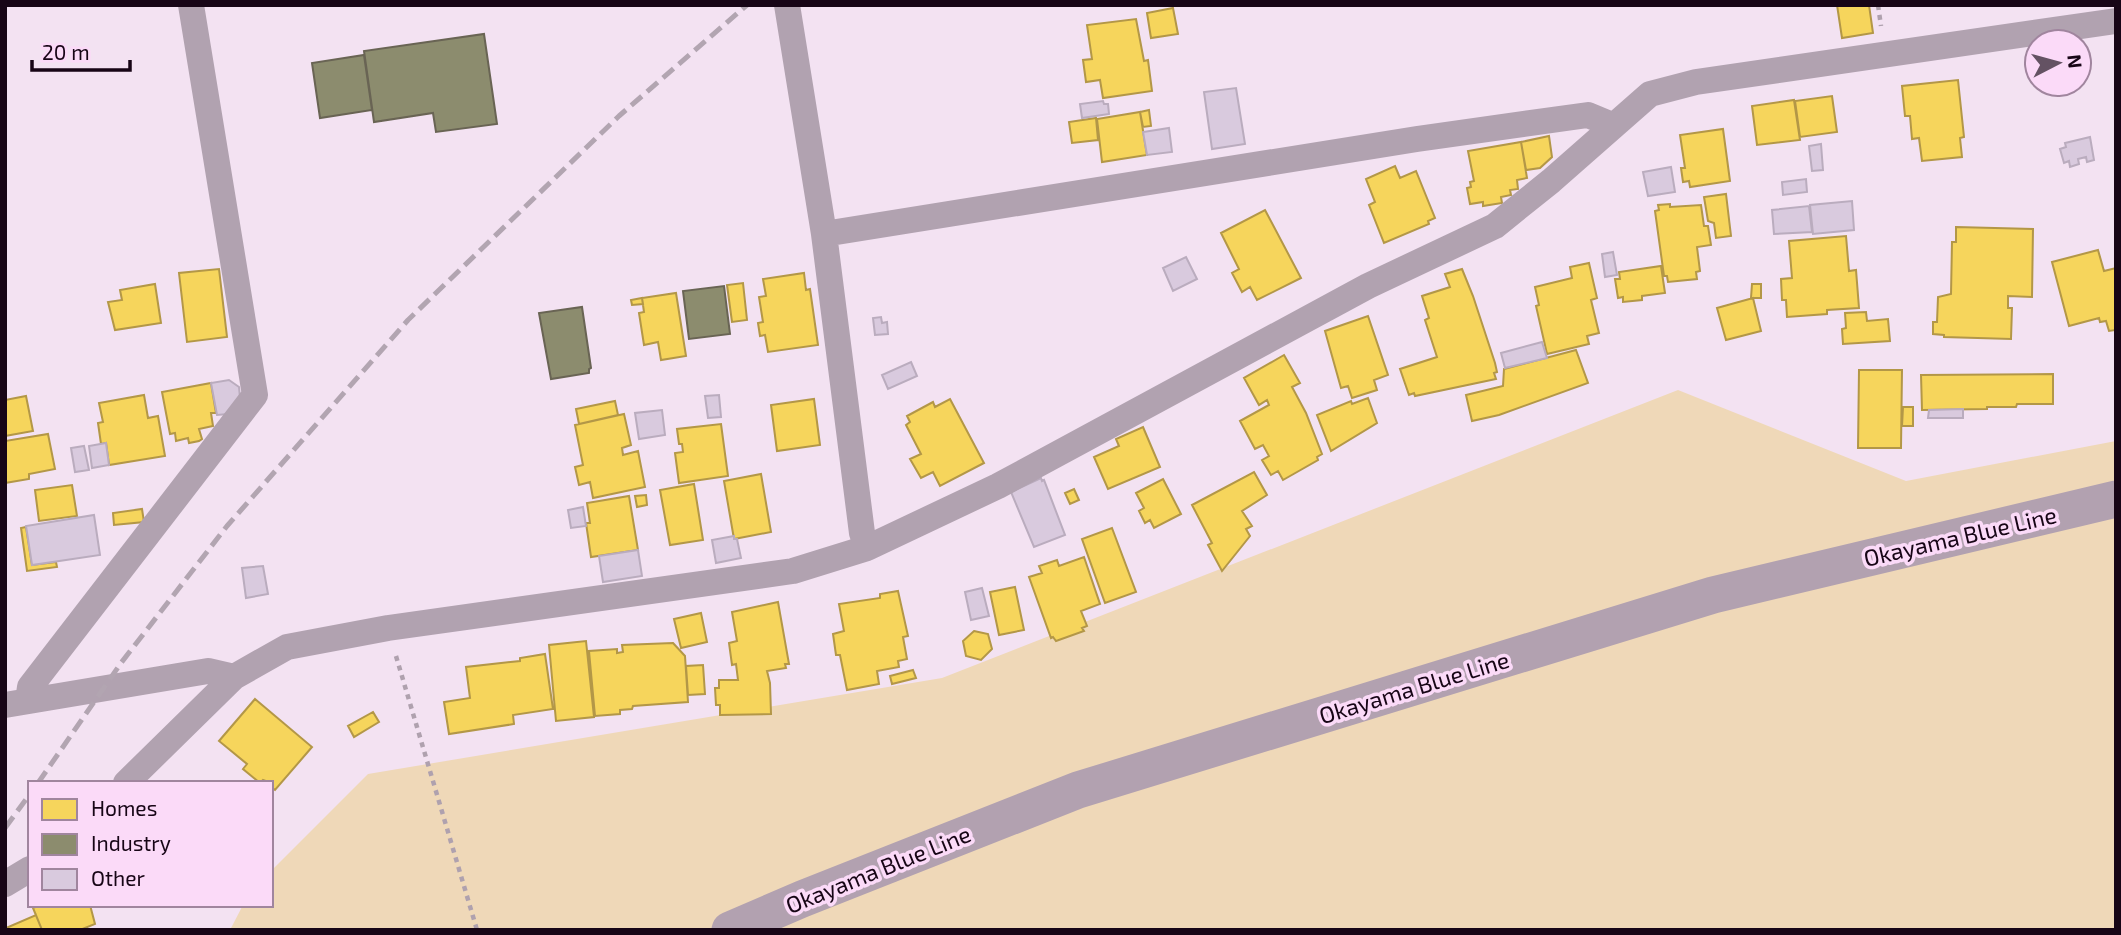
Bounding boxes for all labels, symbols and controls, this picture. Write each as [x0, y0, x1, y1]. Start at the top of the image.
scale bar [32, 28, 130, 72]
north arrow [2023, 28, 2093, 98]
text: 20 m [42, 39, 90, 64]
text: N [2063, 53, 2088, 69]
street label: Okayama Blue Line [1861, 500, 2059, 572]
street label: Okayama Blue Line [1316, 645, 1512, 729]
legend [28, 781, 273, 907]
text: Homes [91, 795, 157, 820]
street label: Okayama Blue Line [781, 819, 975, 919]
text: Industry [91, 830, 171, 855]
text: Other [91, 865, 146, 890]

